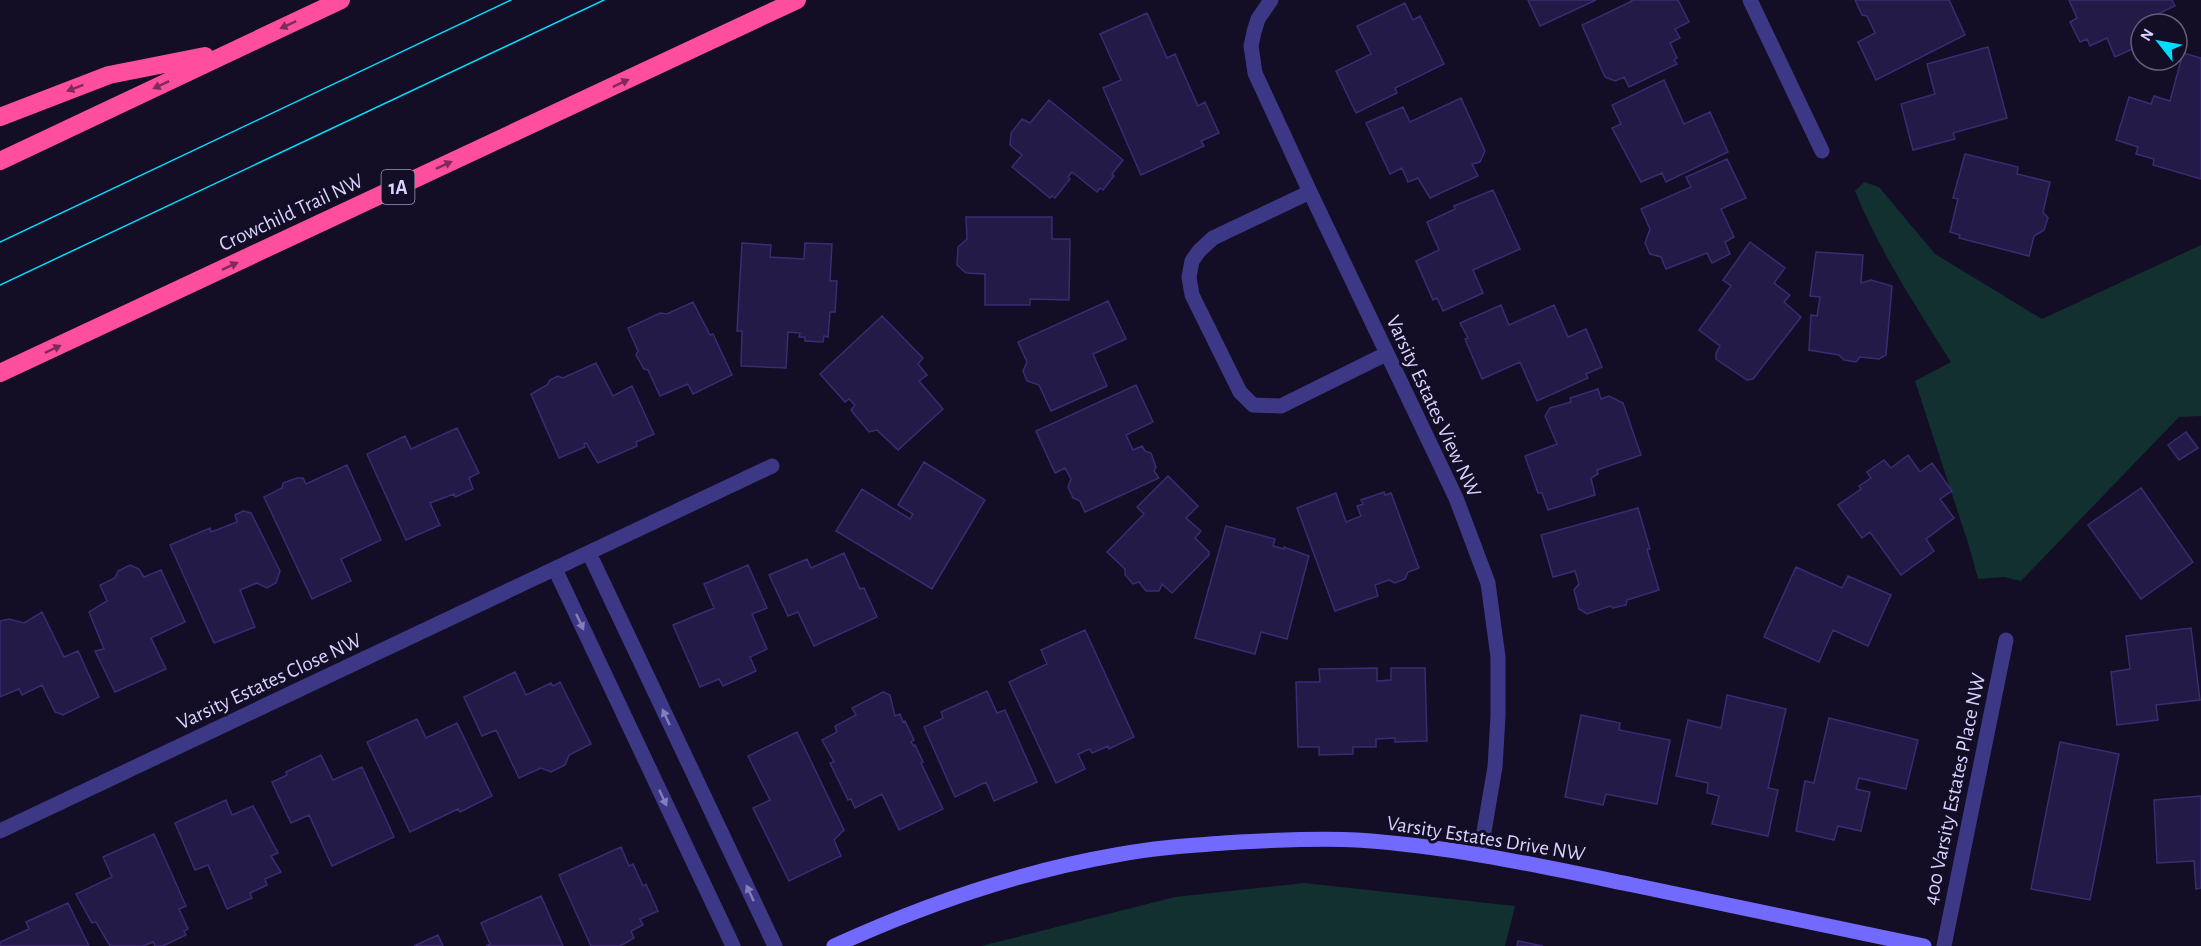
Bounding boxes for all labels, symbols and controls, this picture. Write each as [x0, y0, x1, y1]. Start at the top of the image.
north arrow [2129, 12, 2189, 72]
one-way arrow [279, 20, 296, 29]
text: N [2137, 26, 2157, 44]
one-way arrow [612, 78, 629, 87]
one-way arrow [153, 80, 170, 89]
one-way arrow [65, 83, 83, 93]
one-way arrow [436, 161, 453, 170]
street label: Crowchild Trail NW [216, 170, 367, 255]
road number: 1A [382, 170, 414, 204]
one-way arrow [221, 261, 238, 270]
street label: Varsity Estates View NW [1382, 312, 1485, 500]
one-way arrow [44, 344, 61, 353]
one-way arrow [576, 614, 585, 631]
street label: Varsity Estates Close NW [174, 629, 365, 733]
street label: 400 Varsity Estates Place NW [1920, 671, 1989, 907]
one-way arrow [662, 708, 671, 725]
one-way arrow [659, 790, 668, 807]
street label: Varsity Estates Drive NW [1385, 812, 1587, 865]
one-way arrow [745, 885, 754, 902]

